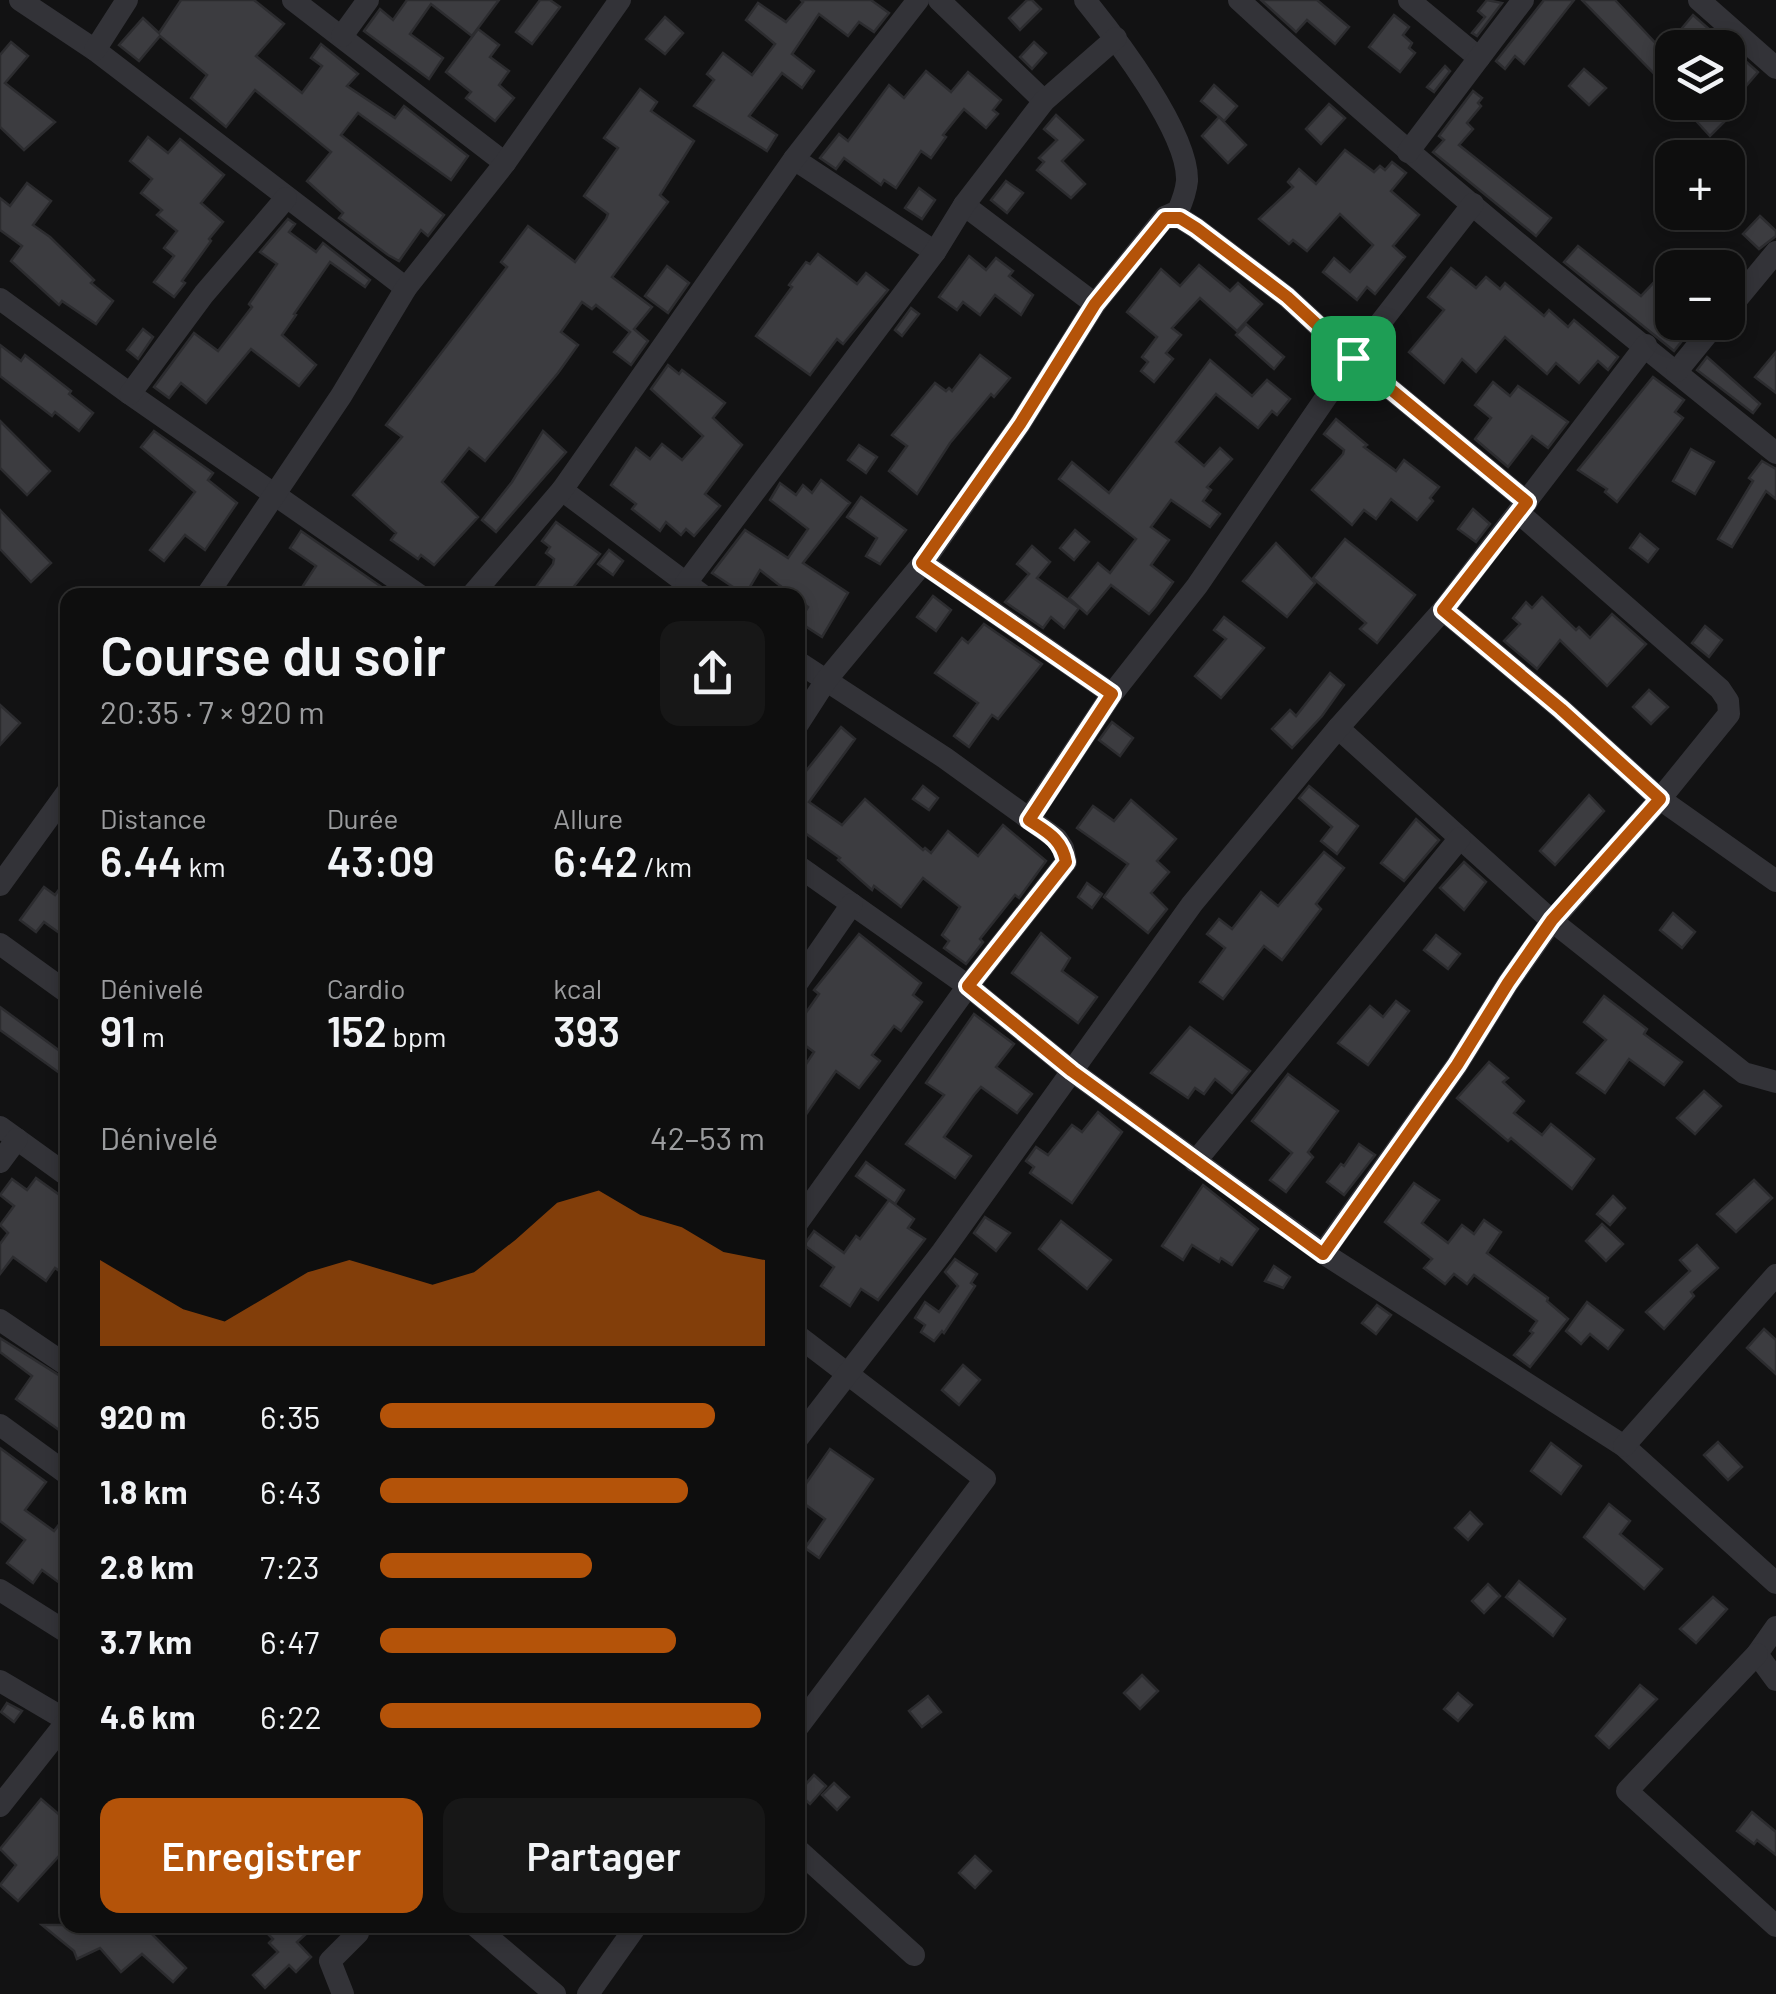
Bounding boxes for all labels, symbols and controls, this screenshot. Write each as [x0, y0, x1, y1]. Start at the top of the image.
map controls [1655, 30, 1745, 340]
button: layers [1655, 30, 1745, 120]
button: + [1655, 140, 1745, 230]
button: − [1655, 250, 1745, 340]
pin [1311, 316, 1396, 401]
icon: arrive [1326, 331, 1381, 386]
text: Course du soir [100, 621, 446, 687]
button: share [660, 621, 765, 726]
text: 20:35 · 7 × 920 m [100, 692, 325, 730]
text: Distance [100, 801, 207, 835]
text: Durée [327, 801, 398, 835]
text: Allure [553, 801, 623, 835]
text: 6.44 [100, 835, 183, 885]
text: 43:09 [327, 835, 434, 885]
text: 6:42 [553, 835, 638, 885]
text: km [183, 849, 226, 883]
text: /km [638, 849, 692, 883]
text: Dénivelé [100, 971, 204, 1005]
text: Cardio [327, 971, 406, 1005]
text: kcal [553, 971, 602, 1005]
text: 91 [100, 1005, 136, 1055]
text: 152 [327, 1005, 387, 1055]
text: 393 [553, 1005, 620, 1055]
text: m [136, 1019, 165, 1053]
text: bpm [387, 1019, 446, 1053]
text: Dénivelé [100, 1118, 218, 1156]
text: 42–53 m [650, 1118, 765, 1156]
text: 920 m [100, 1397, 186, 1435]
text: 6:35 [260, 1397, 320, 1435]
text: 1.8 km [100, 1472, 187, 1510]
text: 6:43 [260, 1472, 321, 1510]
text: 2.8 km [100, 1547, 194, 1585]
text: 7:23 [260, 1547, 319, 1585]
text: 3.7 km [100, 1622, 192, 1660]
text: 6:47 [260, 1622, 319, 1660]
text: 4.6 km [100, 1697, 195, 1735]
text: 6:22 [260, 1697, 322, 1735]
button: Enregistrer [100, 1798, 423, 1913]
button: Partager [443, 1798, 765, 1913]

